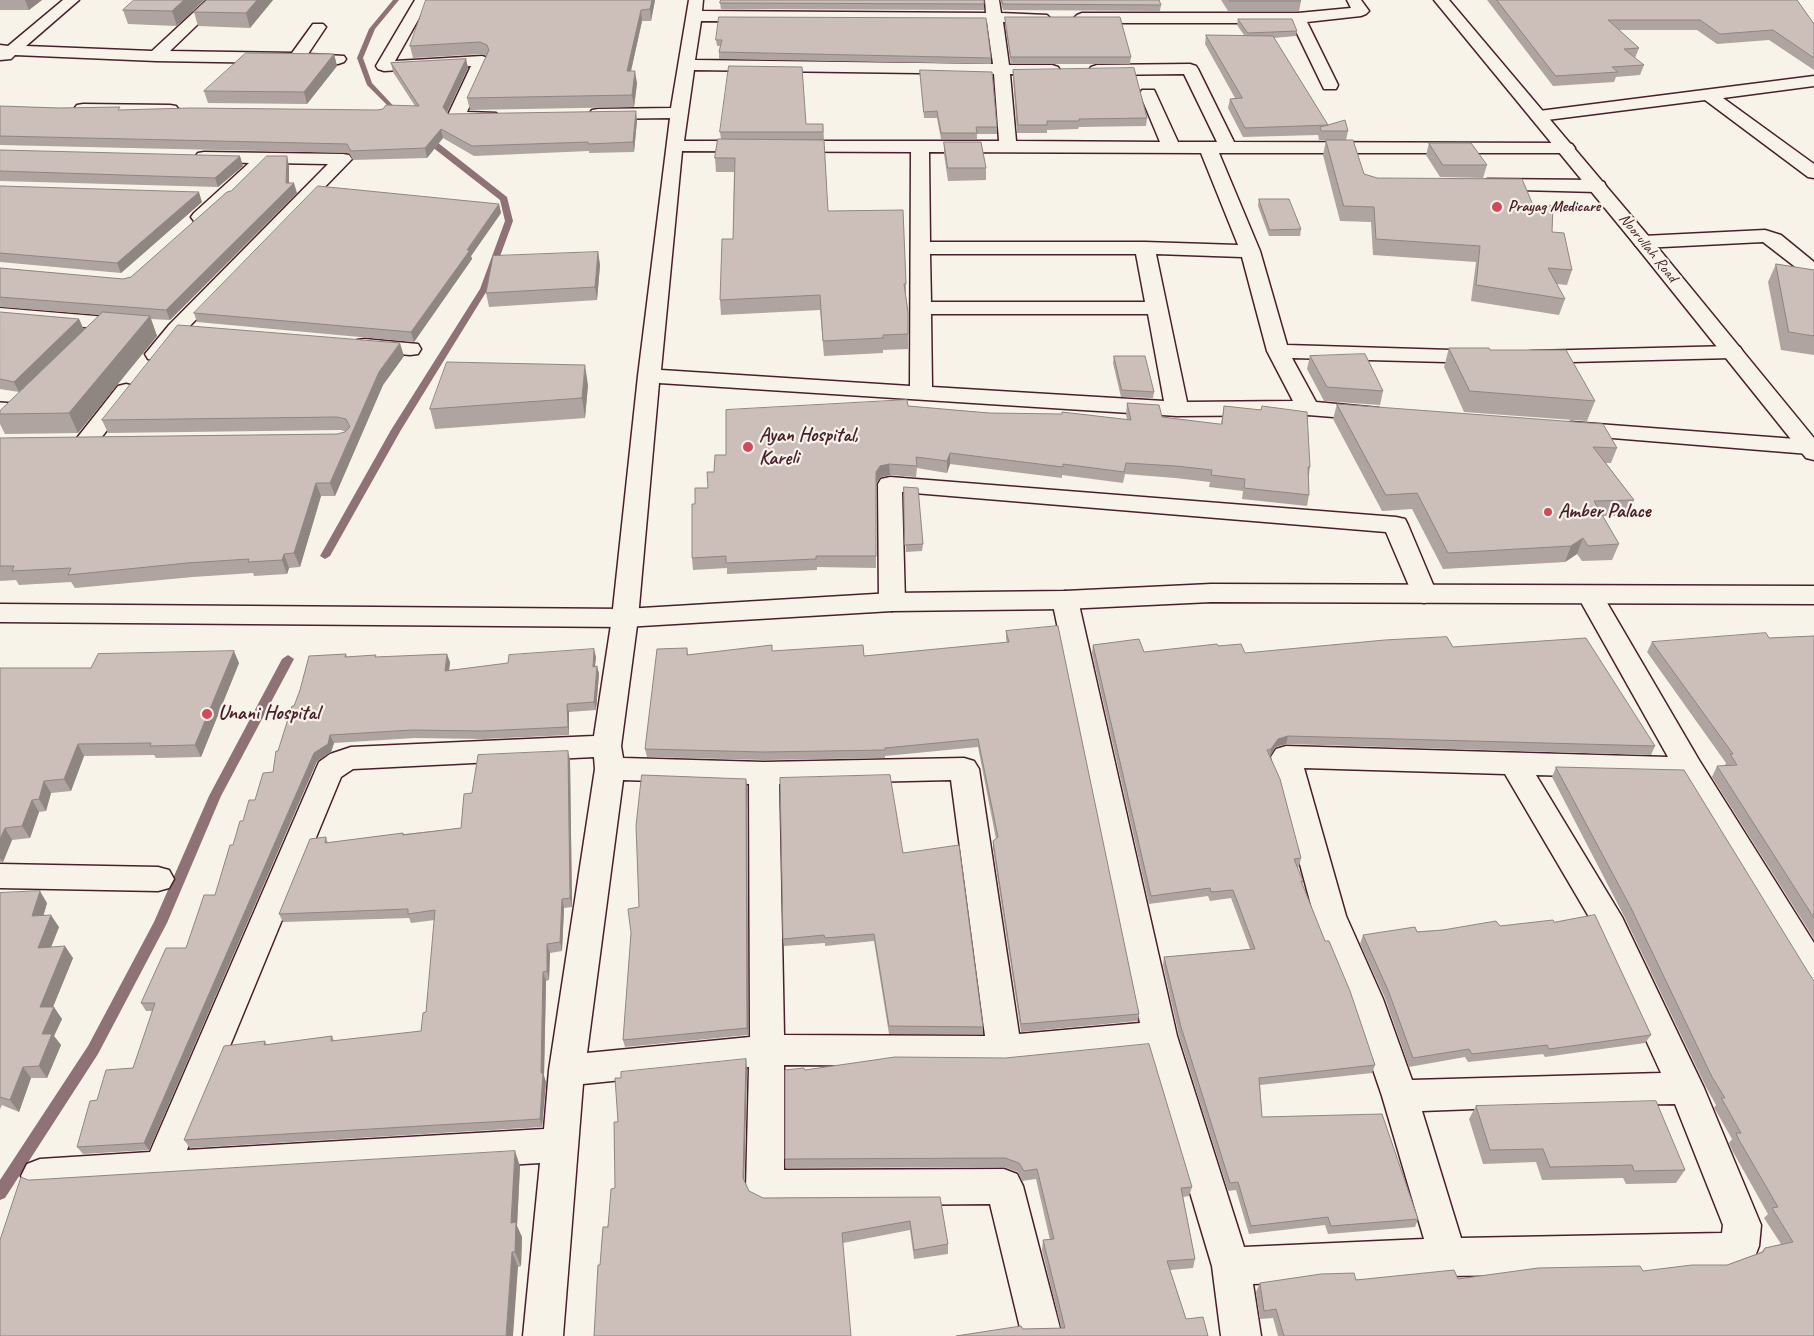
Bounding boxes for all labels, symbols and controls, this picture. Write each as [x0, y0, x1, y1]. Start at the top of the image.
place label: Prayag Medicare [1508, 197, 1600, 217]
marker: Prayag Medicare [1490, 200, 1504, 214]
street label: Noorullah Road [1614, 210, 1682, 286]
place label: Ayan Hospital, Kareli [759, 424, 858, 471]
marker: Ayan Hospital, Kareli [741, 440, 755, 454]
place label: Amber Palace [1558, 500, 1650, 524]
marker: Amber Palace [1542, 506, 1554, 518]
place label: Unani Hospital [218, 702, 319, 726]
marker: Unani Hospital [200, 707, 214, 721]

